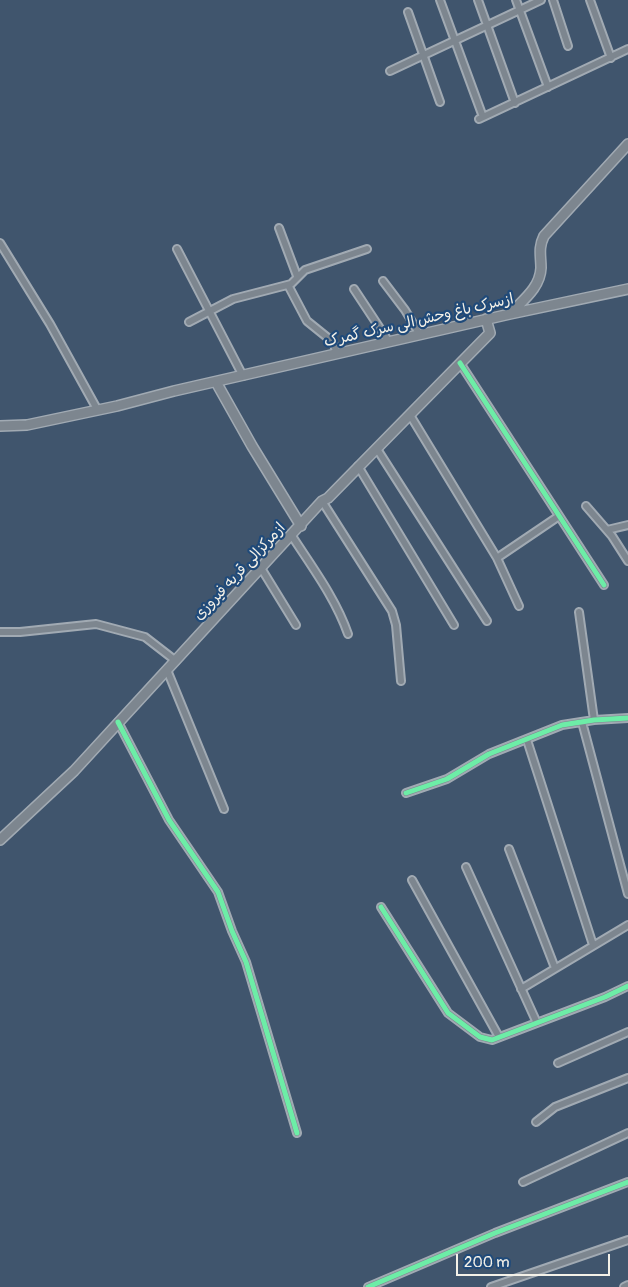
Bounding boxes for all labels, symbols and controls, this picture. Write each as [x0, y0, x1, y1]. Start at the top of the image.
street label: ازسرک باغ وحش الی سرک گمرک [323, 290, 515, 352]
street label: ازمرکزالی قریه فیروزی [190, 520, 290, 624]
scale bar [458, 1244, 612, 1276]
text: 200 m [464, 1253, 509, 1272]

